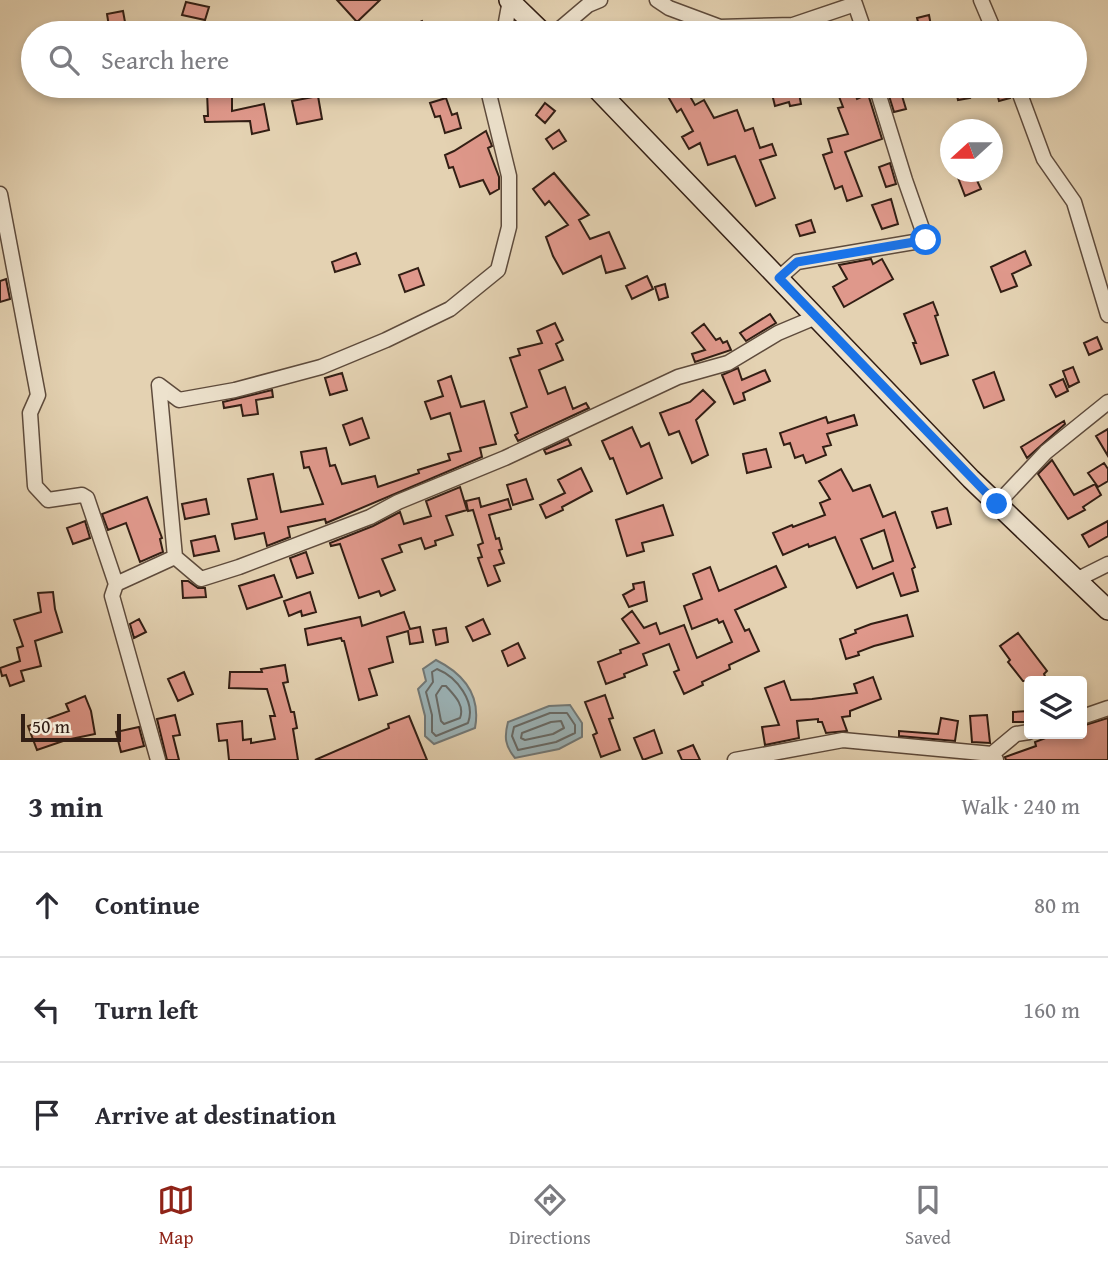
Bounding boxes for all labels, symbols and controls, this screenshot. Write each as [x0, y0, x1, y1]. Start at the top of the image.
search box [21, 21, 1087, 98]
text: Search here [101, 40, 229, 79]
icon: search [45, 41, 83, 79]
north arrow [940, 119, 1003, 182]
route start [910, 224, 941, 255]
route end [981, 488, 1012, 519]
map controls [1024, 676, 1087, 739]
button: layers [1024, 676, 1087, 739]
scale bar [21, 711, 121, 743]
text: 50 m [32, 712, 70, 740]
text: 3 min [28, 784, 103, 828]
text: Walk · 240 m [961, 789, 1080, 822]
text: Continue [95, 885, 200, 924]
icon: ahead [28, 886, 66, 924]
text: 80 m [1034, 888, 1080, 921]
text: Turn left [95, 990, 198, 1029]
icon: left [28, 991, 66, 1029]
text: 160 m [1023, 993, 1080, 1026]
text: Arrive at destination [95, 1095, 336, 1134]
icon: arrive [28, 1096, 66, 1134]
tab: Map [157, 1181, 195, 1251]
tab: Directions [509, 1181, 591, 1251]
tab: Saved [905, 1181, 951, 1251]

